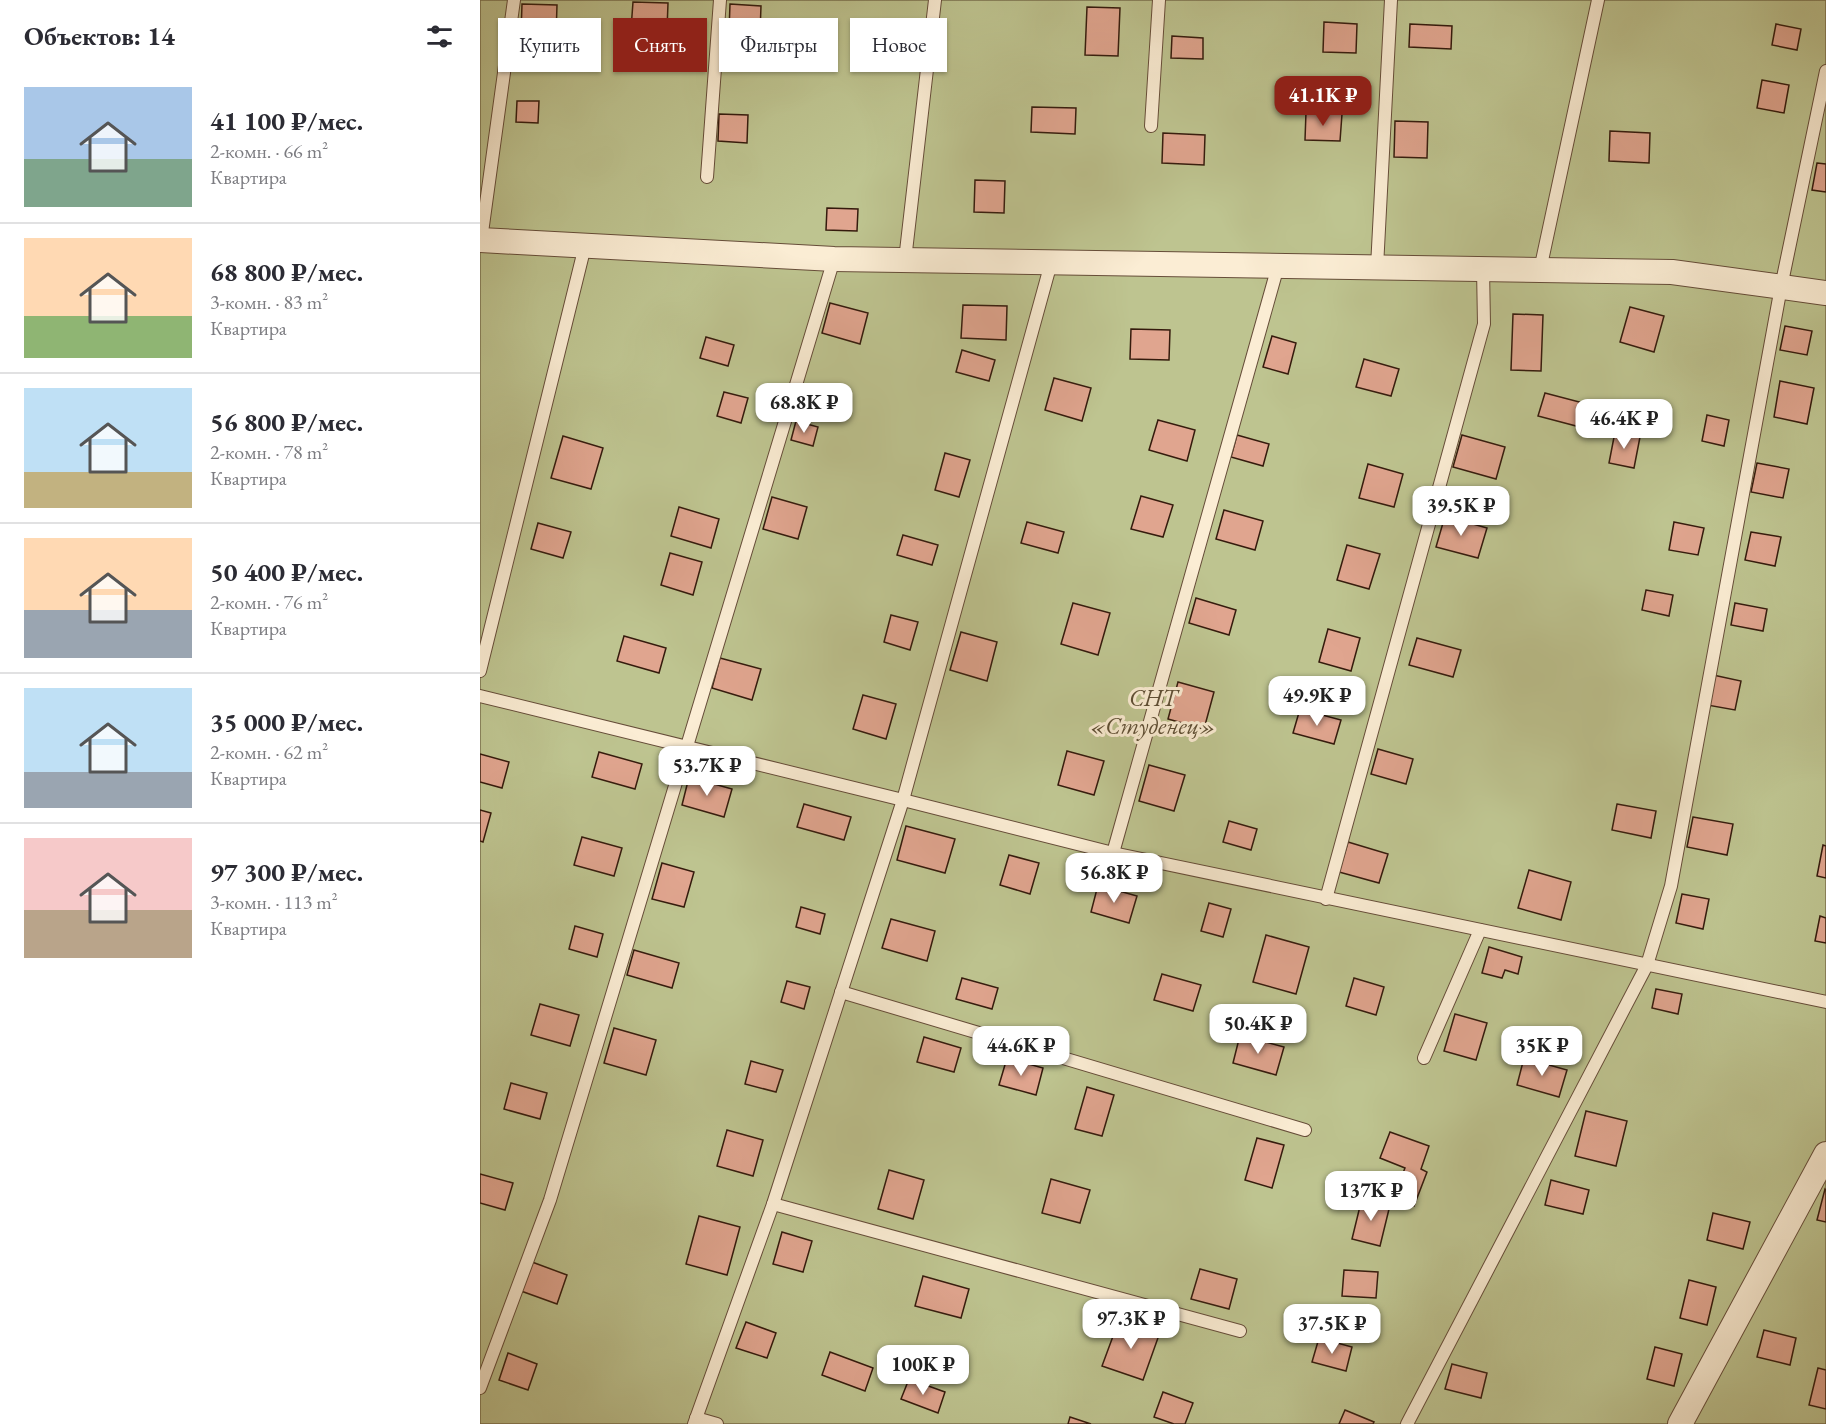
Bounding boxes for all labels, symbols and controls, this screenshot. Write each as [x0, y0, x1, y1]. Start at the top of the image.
chip: Купить [498, 18, 601, 72]
chip: Снять [613, 18, 707, 72]
chip: Фильтры [719, 18, 838, 72]
chip: Новое [850, 18, 947, 72]
text: Объектов: 14 [24, 19, 175, 53]
icon: filters [423, 20, 456, 53]
pin: 41.1K ₽ [1268, 76, 1378, 127]
text: 41.1K ₽ [1289, 82, 1357, 108]
text: 41 100 ₽/мес. [210, 104, 363, 138]
icon: home [72, 111, 144, 183]
text: 2-комн. · 66 m² [210, 138, 328, 164]
text: Квартира [210, 164, 287, 190]
text: 68 800 ₽/мес. [210, 255, 363, 289]
icon: home [72, 262, 144, 334]
text: 3-комн. · 83 m² [210, 289, 328, 315]
text: Квартира [210, 315, 287, 341]
pin: 68.8K ₽ [749, 383, 859, 434]
text: 68.8K ₽ [770, 389, 838, 415]
pin: 46.4K ₽ [1569, 399, 1679, 450]
text: 56 800 ₽/мес. [210, 405, 363, 439]
text: 46.4K ₽ [1590, 405, 1658, 431]
icon: home [72, 412, 144, 484]
text: 2-комн. · 78 m² [210, 439, 328, 465]
text: Квартира [210, 465, 287, 491]
pin: 39.5K ₽ [1406, 486, 1516, 537]
text: 39.5K ₽ [1427, 492, 1495, 518]
text: 50 400 ₽/мес. [210, 555, 363, 589]
icon: home [72, 562, 144, 634]
text: 2-комн. · 76 m² [210, 589, 328, 615]
text: Квартира [210, 615, 287, 641]
pin: 49.9K ₽ [1262, 676, 1372, 727]
park label: СНТ «Студенец» [1090, 682, 1216, 741]
text: 49.9K ₽ [1283, 682, 1351, 708]
text: 35 000 ₽/мес. [210, 705, 363, 739]
icon: home [72, 712, 144, 784]
text: 2-комн. · 62 m² [210, 739, 328, 765]
pin: 53.7K ₽ [652, 746, 762, 797]
text: 53.7K ₽ [673, 752, 741, 778]
text: Квартира [210, 765, 287, 791]
pin: 56.8K ₽ [1059, 853, 1169, 904]
text: 97 300 ₽/мес. [210, 855, 363, 889]
text: 56.8K ₽ [1080, 859, 1148, 885]
icon: home [72, 862, 144, 934]
text: 3-комн. · 113 m² [210, 889, 338, 915]
text: Квартира [210, 915, 287, 941]
pin: 50.4K ₽ [1203, 1004, 1313, 1055]
text: 50.4K ₽ [1224, 1010, 1292, 1036]
pin: 44.6K ₽ [966, 1026, 1076, 1077]
pin: 35K ₽ [1500, 1026, 1584, 1077]
text: 44.6K ₽ [987, 1032, 1055, 1058]
text: 35K ₽ [1515, 1032, 1569, 1058]
pin: 137K ₽ [1322, 1171, 1420, 1222]
text: 137K ₽ [1339, 1177, 1403, 1203]
pin: 97.3K ₽ [1076, 1299, 1186, 1350]
pin: 37.5K ₽ [1277, 1304, 1387, 1355]
text: 97.3K ₽ [1097, 1305, 1165, 1331]
text: 37.5K ₽ [1298, 1310, 1366, 1336]
pin: 100K ₽ [874, 1345, 972, 1396]
text: 100K ₽ [891, 1351, 955, 1377]

